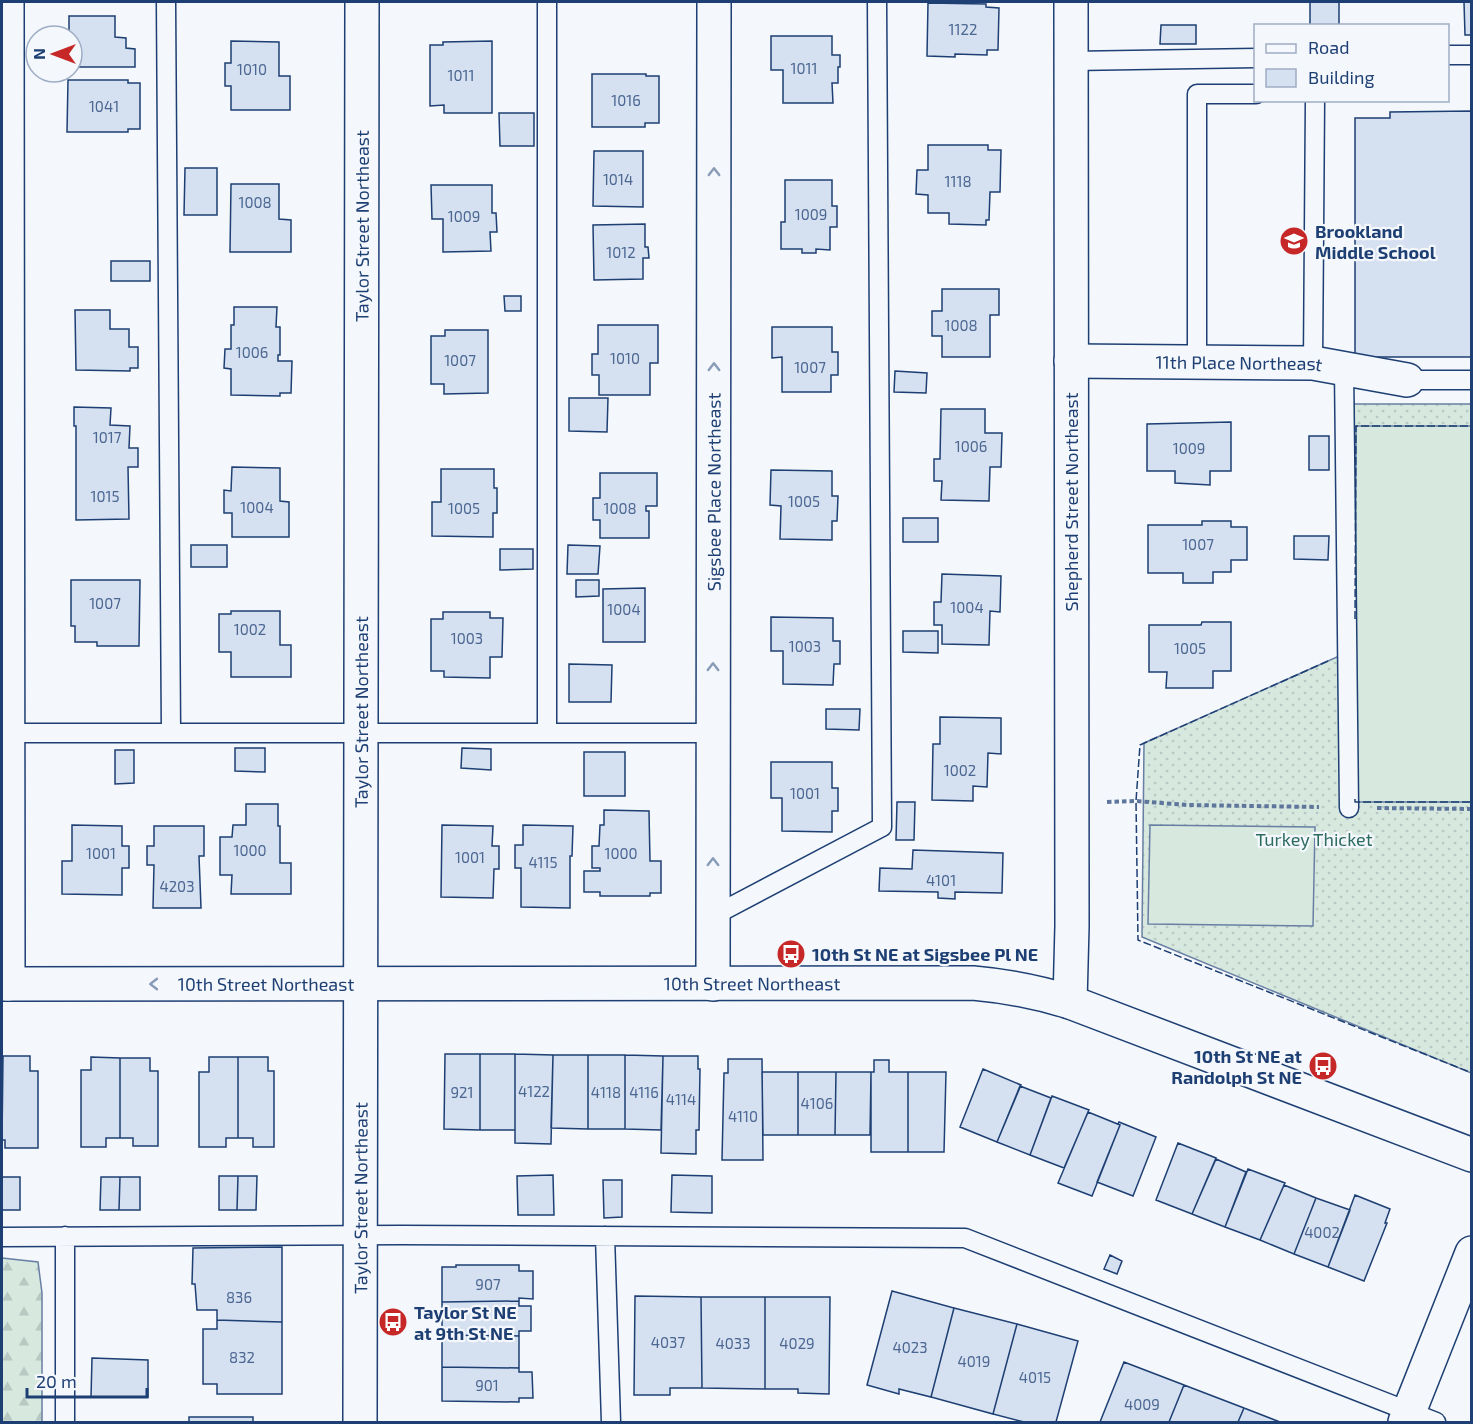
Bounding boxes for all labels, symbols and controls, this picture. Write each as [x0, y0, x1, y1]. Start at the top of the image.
house number: 1122 [949, 20, 977, 38]
north arrow [24, 24, 84, 84]
legend [1254, 24, 1449, 102]
text: Road [1308, 36, 1349, 58]
text: N [29, 48, 48, 60]
house number: 1011 [791, 59, 817, 77]
house number: 1010 [237, 60, 267, 78]
house number: 1011 [448, 66, 474, 84]
text: Building [1308, 66, 1375, 88]
house number: 1016 [611, 91, 641, 109]
house number: 1041 [89, 97, 119, 115]
street label: Taylor Street Northeast [351, 130, 373, 322]
one-way arrow [708, 168, 720, 177]
house number: 1014 [603, 170, 633, 188]
house number: 1118 [944, 172, 972, 190]
house number: 1008 [238, 193, 272, 211]
house number: 1009 [795, 205, 827, 223]
house number: 1009 [448, 207, 480, 225]
place label: Brookland Middle School [1315, 220, 1436, 263]
school or university icon: Brookland Middle School [1278, 225, 1310, 257]
house number: 1012 [606, 243, 636, 261]
house number: 1008 [944, 316, 978, 334]
house number: 1006 [236, 343, 268, 361]
house number: 1010 [610, 349, 640, 367]
house number: 1007 [444, 351, 476, 369]
street label: 11th Place Northeast [1155, 351, 1324, 376]
house number: 1007 [794, 358, 826, 376]
one-way arrow [708, 363, 720, 372]
street label: Sigsbee Place Northeast [702, 392, 725, 591]
street label: Shepherd Street Northeast [1060, 392, 1082, 612]
house number: 1017 [93, 428, 122, 446]
house number: 1006 [955, 437, 987, 455]
house number: 1009 [1173, 439, 1205, 457]
house number: 1015 [90, 487, 120, 505]
house number: 1005 [788, 492, 820, 510]
house number: 1004 [240, 498, 274, 516]
house number: 1005 [448, 499, 480, 517]
house number: 1008 [603, 499, 637, 517]
house number: 1007 [1182, 535, 1214, 553]
house number: 1007 [89, 594, 121, 612]
house number: 1004 [950, 598, 984, 616]
house number: 1004 [607, 600, 641, 618]
street label: Taylor Street Northeast [350, 616, 372, 808]
house number: 1002 [234, 620, 266, 638]
house number: 1003 [451, 629, 483, 647]
house number: 1003 [789, 637, 821, 655]
house number: 1005 [1174, 639, 1206, 657]
one-way arrow [707, 663, 719, 672]
house number: 1002 [944, 761, 976, 779]
house number: 1001 [790, 784, 820, 802]
park label: Turkey Thicket [1255, 828, 1373, 850]
house number: 1000 [233, 841, 267, 859]
house number: 1001 [86, 844, 116, 862]
house number: 1000 [604, 844, 638, 862]
house number: 1001 [455, 848, 485, 866]
house number: 4115 [528, 853, 558, 871]
one-way arrow [707, 858, 719, 867]
house number: 4101 [926, 871, 956, 889]
house number: 4203 [159, 877, 195, 895]
bus stop icon: 10th St NE at Sigsbee Pl NE [775, 938, 807, 970]
place label: 10th St NE at Sigsbee Pl NE [812, 943, 1038, 965]
street label: 10th Street Northeast [664, 972, 840, 994]
street label: 10th Street Northeast [178, 973, 354, 995]
one-way arrow [150, 977, 159, 990]
place label: 10th St NE at Randolph St NE [1171, 1045, 1303, 1088]
bus stop icon: 10th St NE at Randolph St NE [1307, 1050, 1339, 1082]
house number: 4122 [518, 1082, 550, 1100]
house number: 921 [451, 1083, 473, 1101]
house number: 4118 [591, 1083, 621, 1101]
house number: 4116 [629, 1083, 659, 1101]
house number: 4114 [666, 1090, 696, 1108]
house number: 4106 [801, 1094, 833, 1112]
street label: Taylor Street Northeast [349, 1102, 371, 1294]
house number: 4110 [728, 1107, 758, 1125]
house number: 4002 [1304, 1223, 1340, 1241]
house number: 907 [475, 1275, 501, 1293]
house number: 836 [226, 1288, 252, 1306]
place label: Taylor St NE at 9th St NE [414, 1301, 517, 1344]
bus stop icon: Taylor St NE at 9th St NE [377, 1306, 409, 1338]
house number: 4037 [651, 1333, 685, 1351]
house number: 4033 [716, 1334, 750, 1352]
house number: 4029 [779, 1334, 815, 1352]
house number: 4023 [892, 1338, 928, 1356]
house number: 832 [229, 1348, 255, 1366]
house number: 4019 [958, 1352, 990, 1370]
scale bar [27, 1361, 147, 1399]
house number: 4015 [1019, 1368, 1051, 1386]
text: 20 m [36, 1370, 77, 1392]
house number: 901 [475, 1376, 499, 1394]
house number: 4009 [1124, 1395, 1160, 1413]

